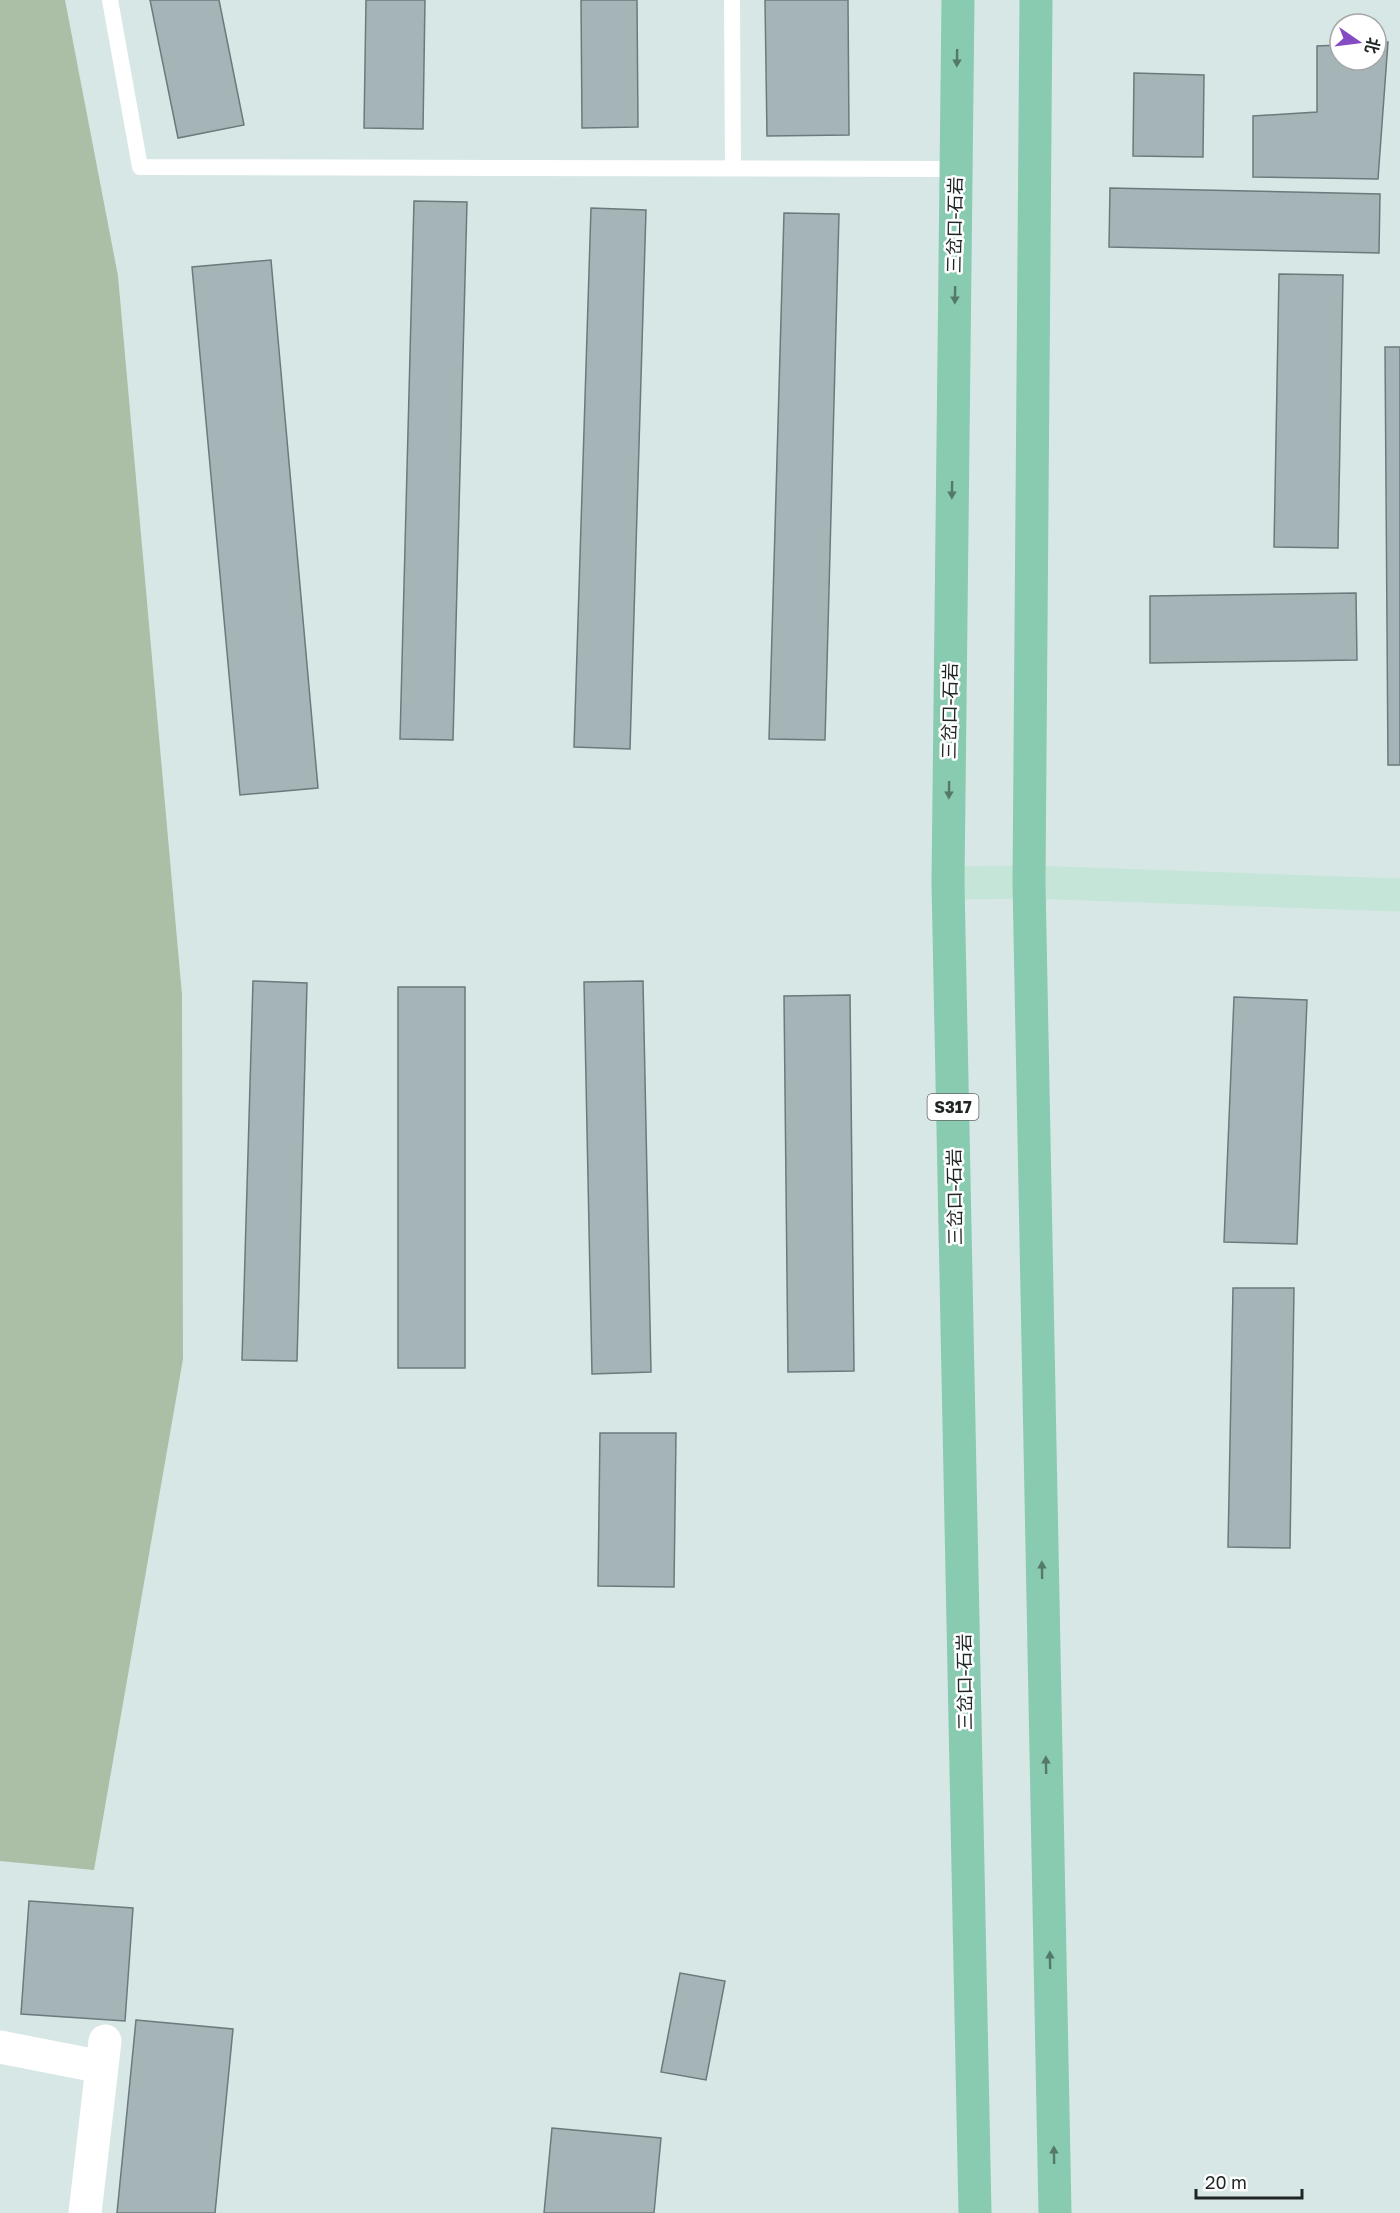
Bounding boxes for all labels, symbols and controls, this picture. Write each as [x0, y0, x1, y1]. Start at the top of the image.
north arrow [1328, 12, 1388, 72]
text: 北 [1361, 35, 1384, 56]
one-way arrow [952, 49, 962, 68]
street label: 三岔口-石岩 [942, 176, 966, 274]
one-way arrow [950, 286, 959, 305]
one-way arrow [948, 481, 957, 500]
street label: 三岔口-石岩 [937, 662, 961, 760]
one-way arrow [944, 781, 954, 800]
road number: S317 [928, 1094, 978, 1120]
street label: 三岔口-石岩 [942, 1148, 966, 1246]
one-way arrow [1037, 1560, 1047, 1579]
street label: 三岔口-石岩 [952, 1633, 976, 1731]
one-way arrow [1041, 1755, 1051, 1774]
one-way arrow [1045, 1950, 1055, 1969]
one-way arrow [1049, 2145, 1059, 2164]
scale bar [1196, 2162, 1302, 2200]
text: 20 m [1205, 2171, 1247, 2193]

